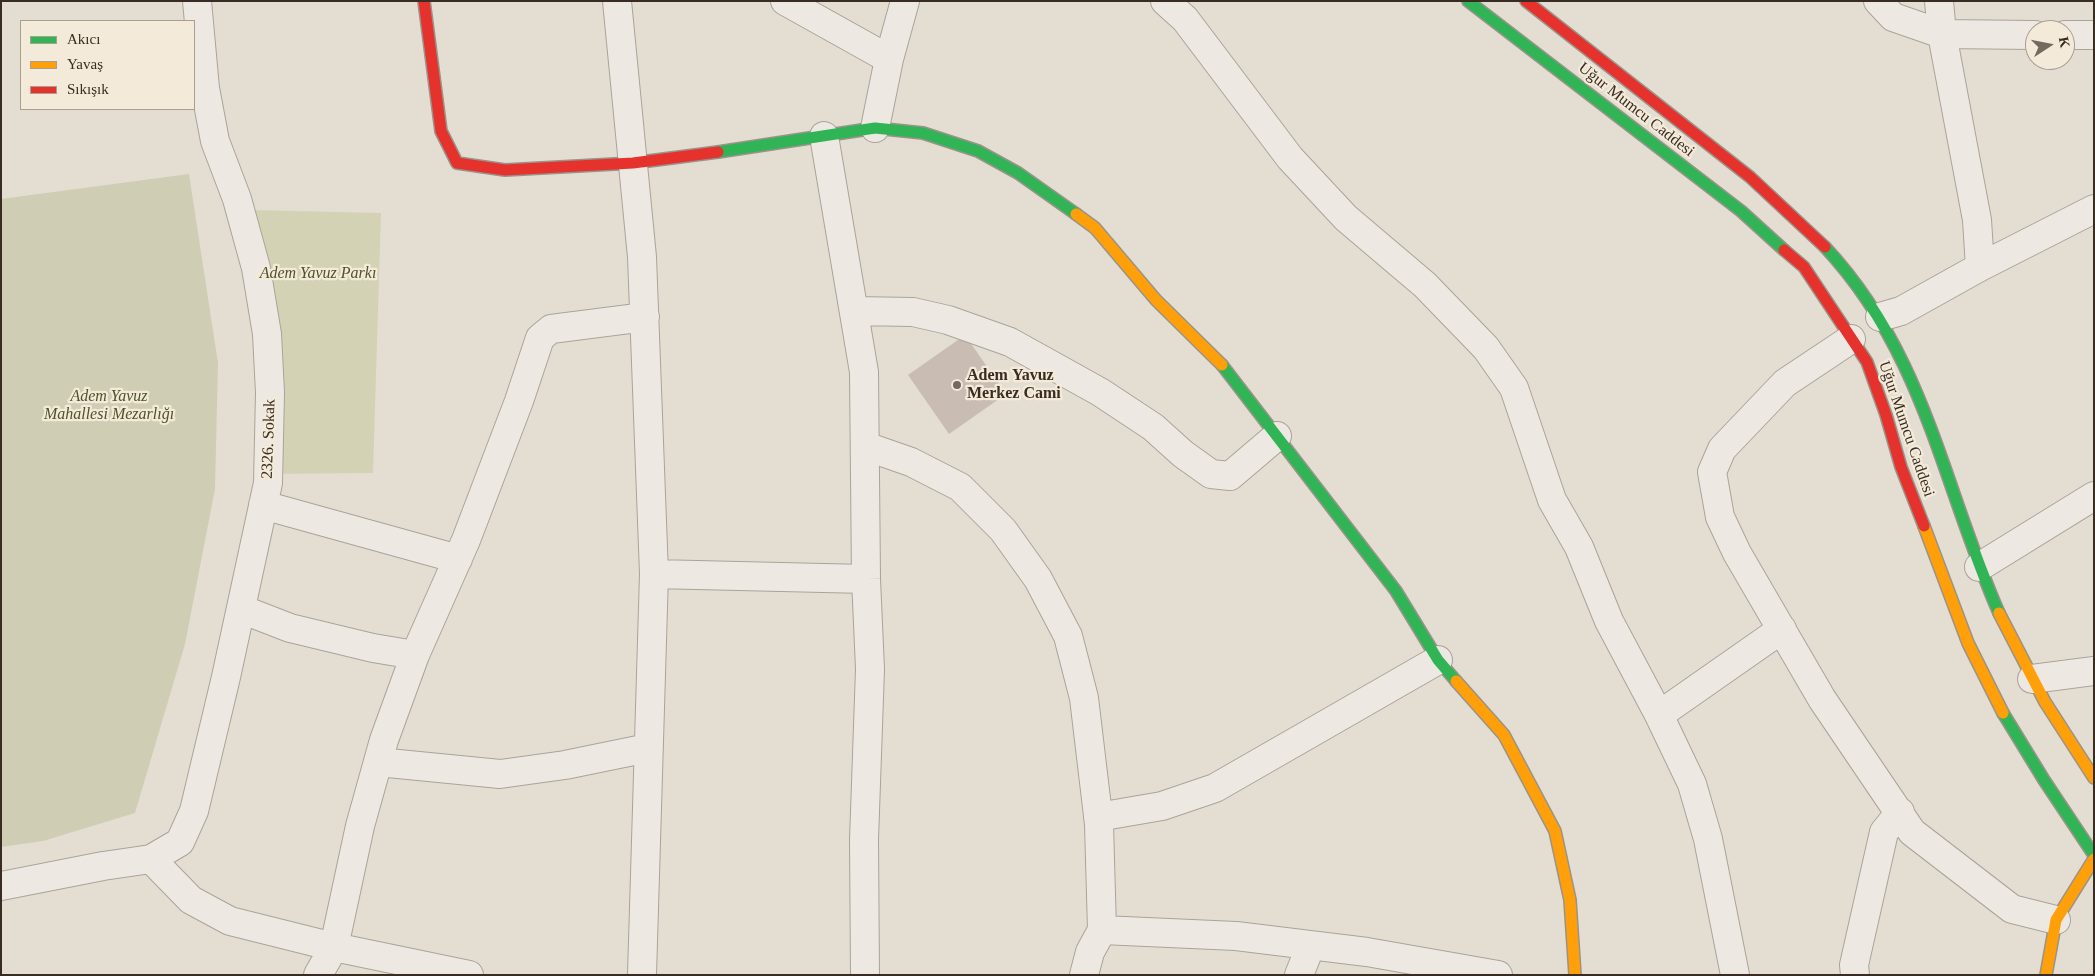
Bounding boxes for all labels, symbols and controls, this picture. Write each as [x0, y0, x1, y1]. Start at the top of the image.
legend [20, 20, 195, 110]
north arrow [2025, 20, 2075, 70]
text: Akıcı [67, 31, 100, 47]
text: K [2056, 35, 2073, 49]
text: Yavaş [67, 56, 103, 72]
street label: Uğur Mumcu Caddesi [1574, 59, 1698, 161]
text: Sıkışık [67, 81, 109, 97]
park label: Adem Yavuz Parkı [260, 264, 376, 284]
street label: Uğur Mumcu Caddesi [1874, 359, 1938, 499]
place label: Adem Yavuz Merkez Cami [967, 366, 1061, 404]
marker: Adem Yavuz Merkez Cami [951, 379, 963, 391]
park label: Adem Yavuz Mahallesi Mezarlığı [44, 387, 174, 425]
street label: 2326. Sokak [258, 399, 280, 479]

